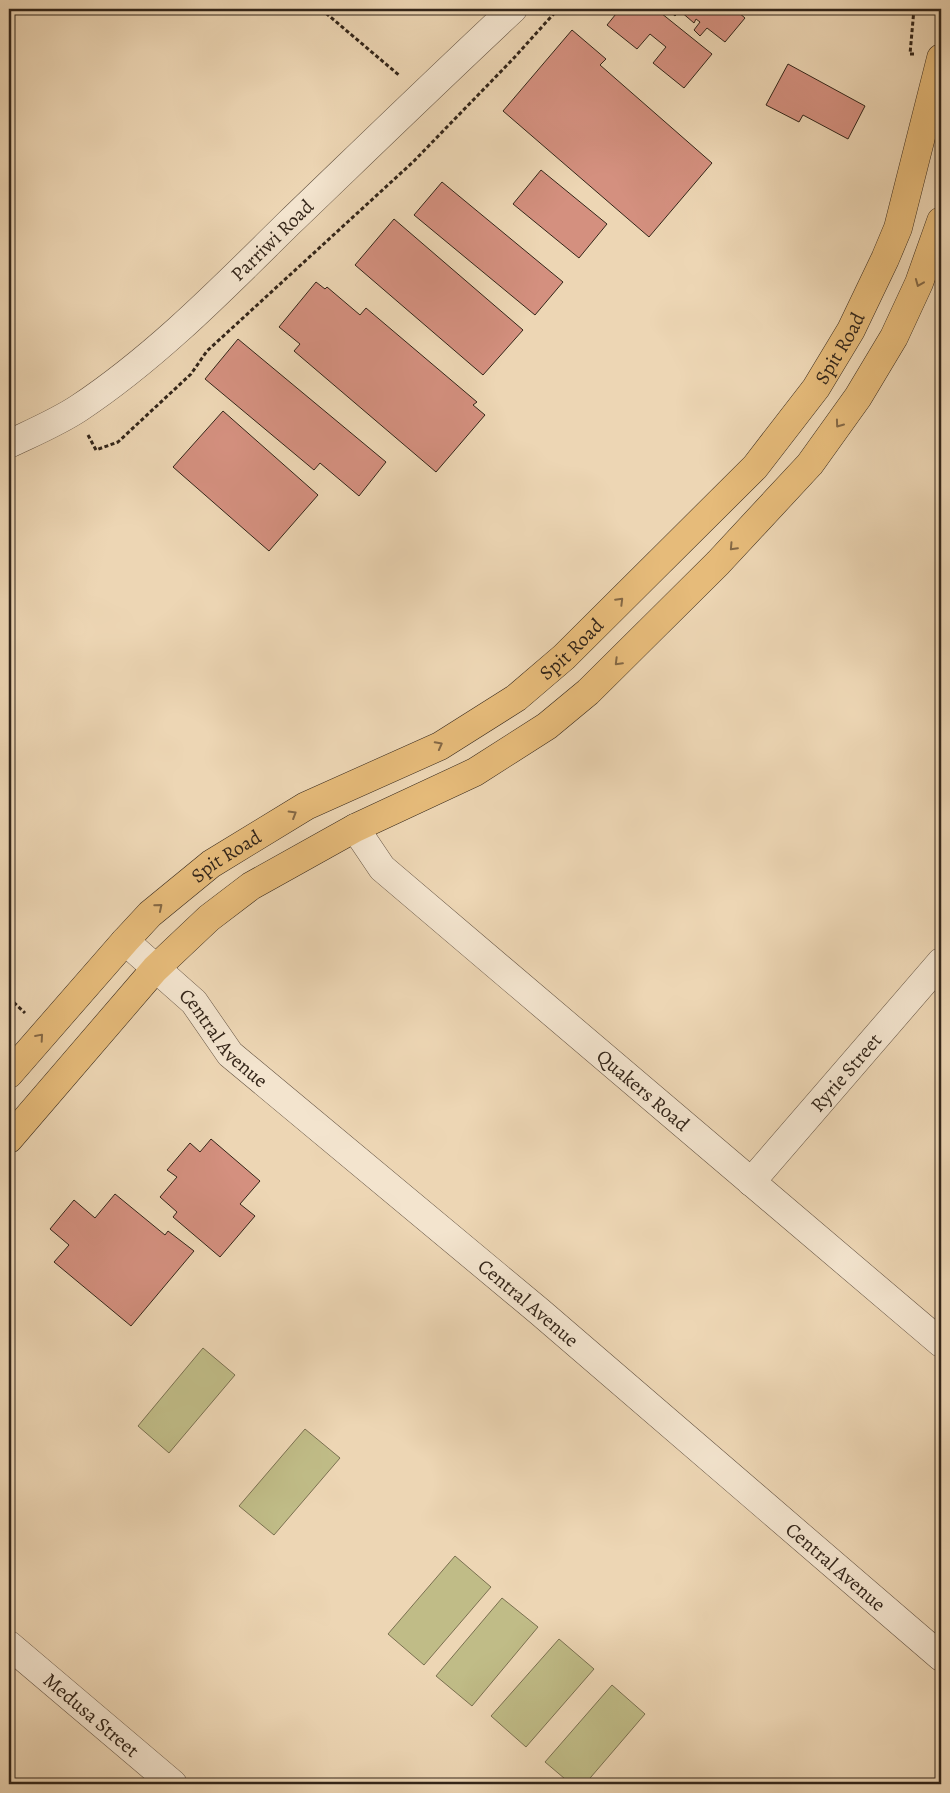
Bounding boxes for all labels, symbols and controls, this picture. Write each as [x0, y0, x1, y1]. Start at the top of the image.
street label: Parriwi Road [225, 193, 320, 287]
one-way arrow [915, 278, 925, 287]
street label: Spit Road [808, 308, 872, 389]
one-way arrow [836, 418, 845, 428]
one-way arrow [730, 541, 739, 550]
one-way arrow [615, 598, 624, 607]
street label: Spit Road [534, 612, 610, 686]
one-way arrow [615, 656, 624, 665]
one-way arrow [434, 741, 443, 751]
one-way arrow [287, 811, 296, 821]
street label: Spit Road [185, 823, 267, 889]
one-way arrow [154, 903, 163, 912]
street label: Central Avenue [173, 982, 273, 1094]
street label: Ryrie Street [804, 1027, 888, 1118]
one-way arrow [35, 1033, 44, 1042]
street label: Quakers Road [591, 1043, 695, 1138]
street label: Central Avenue [472, 1253, 584, 1353]
street label: Central Avenue [780, 1516, 891, 1618]
street label: Medusa Street [37, 1667, 145, 1764]

